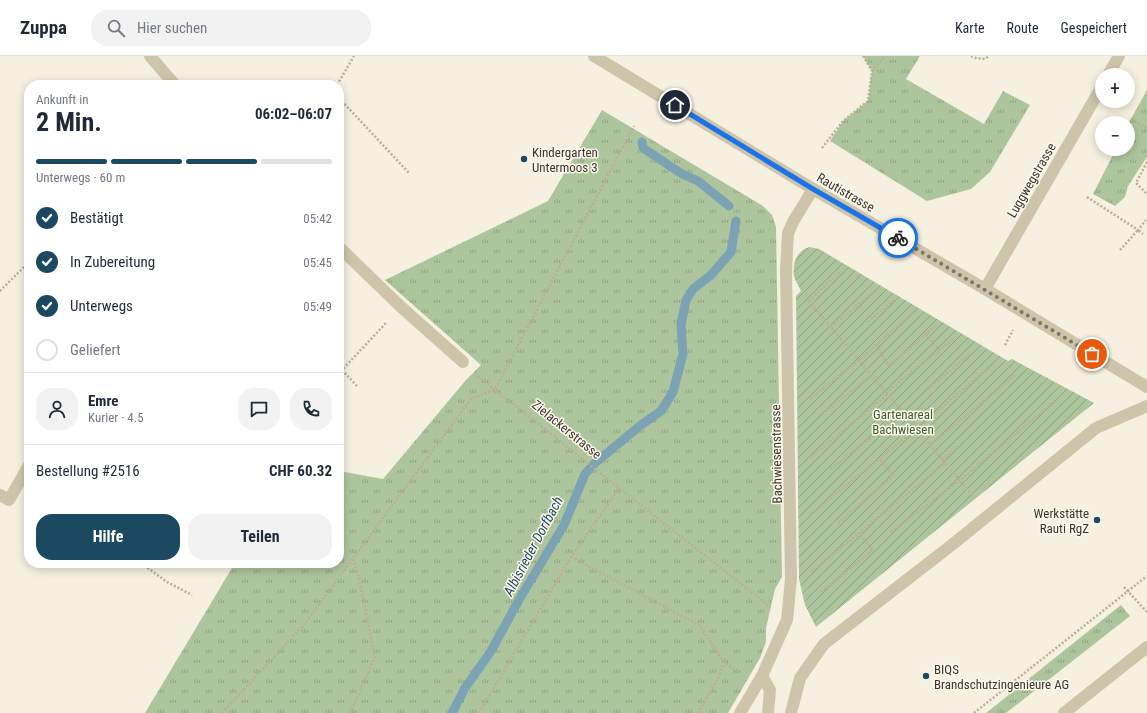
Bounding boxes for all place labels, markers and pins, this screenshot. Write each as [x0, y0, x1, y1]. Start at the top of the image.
pin [658, 88, 692, 122]
place label: Kindergarten Untermoos 3 [532, 145, 598, 175]
marker: Kindergarten Untermoos 3 [519, 154, 529, 164]
pin [1075, 337, 1109, 371]
place label: Werkstätte Rauti RgZ [1034, 506, 1089, 536]
marker: Werkstätte Rauti RgZ [1092, 515, 1102, 525]
place label: BIQS Brandschutzingenieure AG [934, 662, 1069, 692]
marker: BIQS Brandschutzingenieure AG [921, 671, 931, 681]

